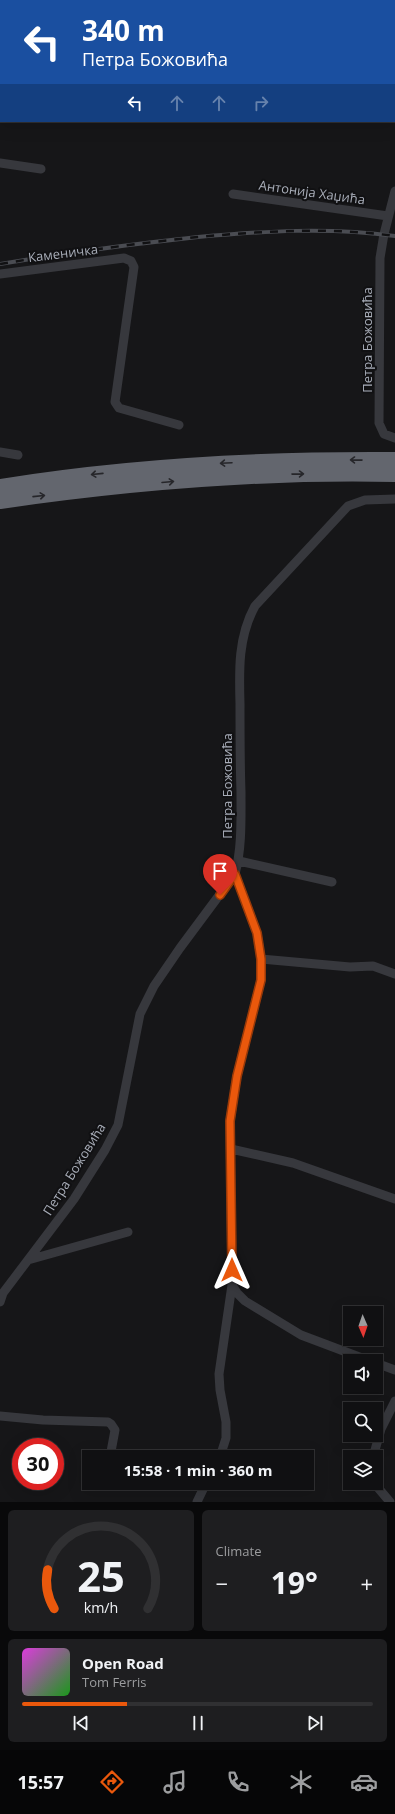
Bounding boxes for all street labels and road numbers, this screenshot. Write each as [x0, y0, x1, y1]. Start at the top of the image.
street label: Антонија Хаџића [258, 176, 366, 208]
street label: Каменичка [27, 240, 99, 266]
street label: Петра Божовића [358, 287, 376, 393]
street label: Петра Божовића [218, 733, 236, 839]
street label: Петра Божовића [38, 1119, 110, 1219]

